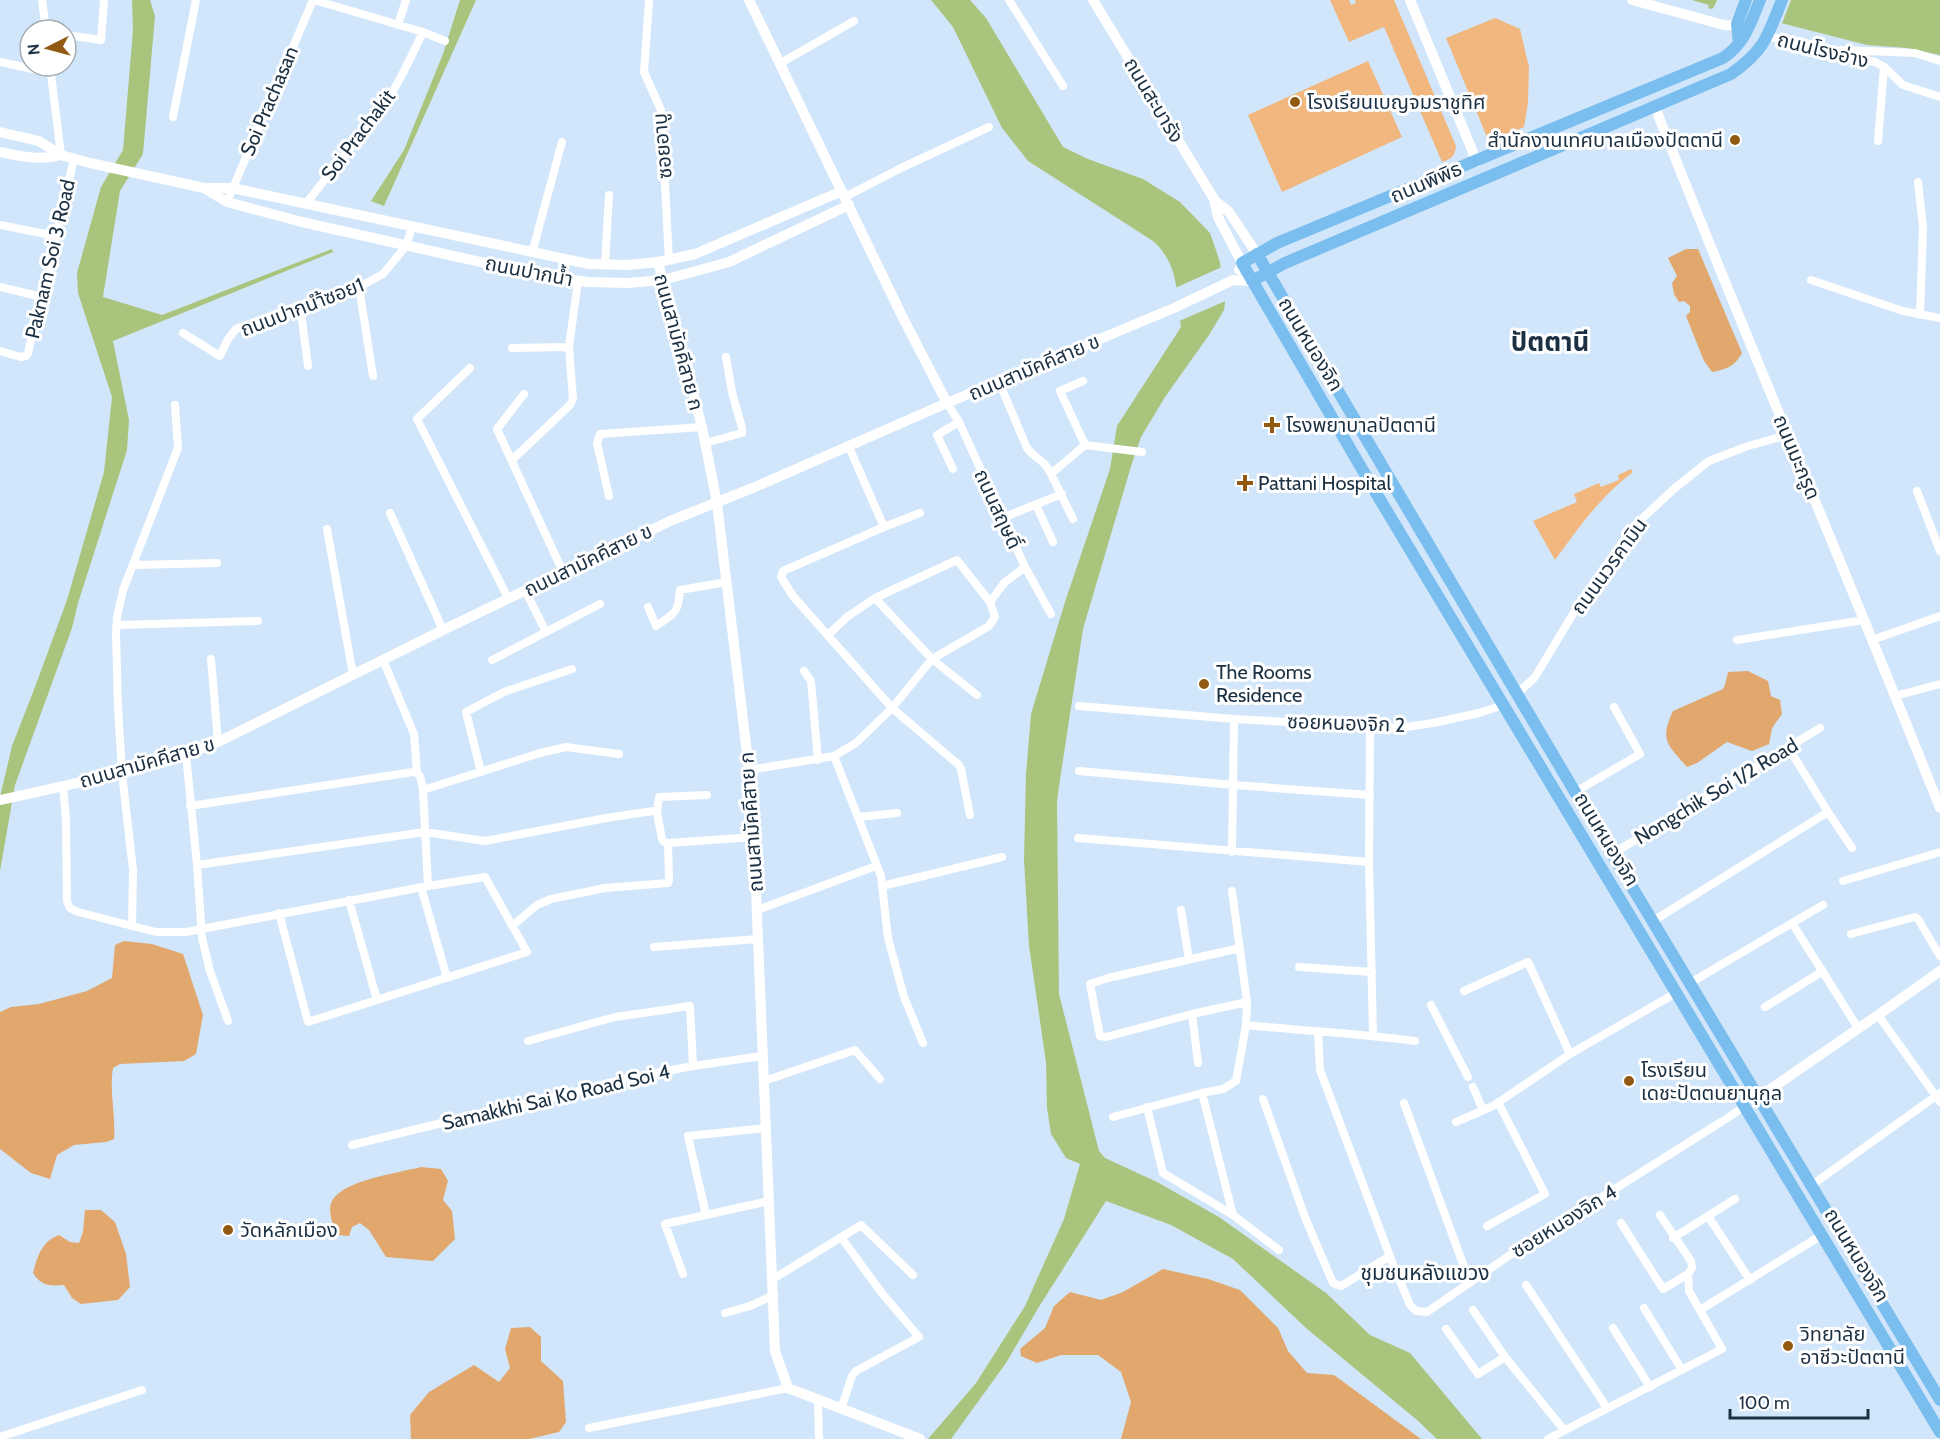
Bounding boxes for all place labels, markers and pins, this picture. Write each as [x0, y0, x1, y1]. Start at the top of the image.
place label: โรงเรียนเบญจมราชูทิศ [1307, 90, 1486, 115]
marker: โรงเรียนเบญจมราชูทิศ [1288, 95, 1302, 109]
place label: สำนักงานเทศบาลเมืองปัตตานี [1487, 128, 1723, 152]
marker: สำนักงานเทศบาลเมืองปัตตานี [1728, 133, 1742, 147]
place label: โรงพยาบาลปัตตานี [1286, 413, 1436, 437]
marker: โรงพยาบาลปัตตานี [1263, 416, 1281, 434]
place label: Pattani Hospital [1258, 471, 1391, 495]
marker: Pattani Hospital [1236, 474, 1254, 492]
place label: The Rooms Residence [1216, 660, 1312, 707]
marker: The Rooms Residence [1197, 677, 1211, 691]
place label: โรงเรียน เดชะปัตตนยานุกูล [1641, 1058, 1782, 1106]
marker: โรงเรียน เดชะปัตตนยานุกูล [1622, 1074, 1636, 1088]
place label: วัดหลักเมือง [240, 1218, 338, 1242]
marker: วัดหลักเมือง [221, 1223, 235, 1237]
place label: วิทยาลัย อาชีวะปัตตานี [1799, 1322, 1905, 1369]
marker: วิทยาลัย อาชีวะปัตตานี [1781, 1339, 1795, 1353]

